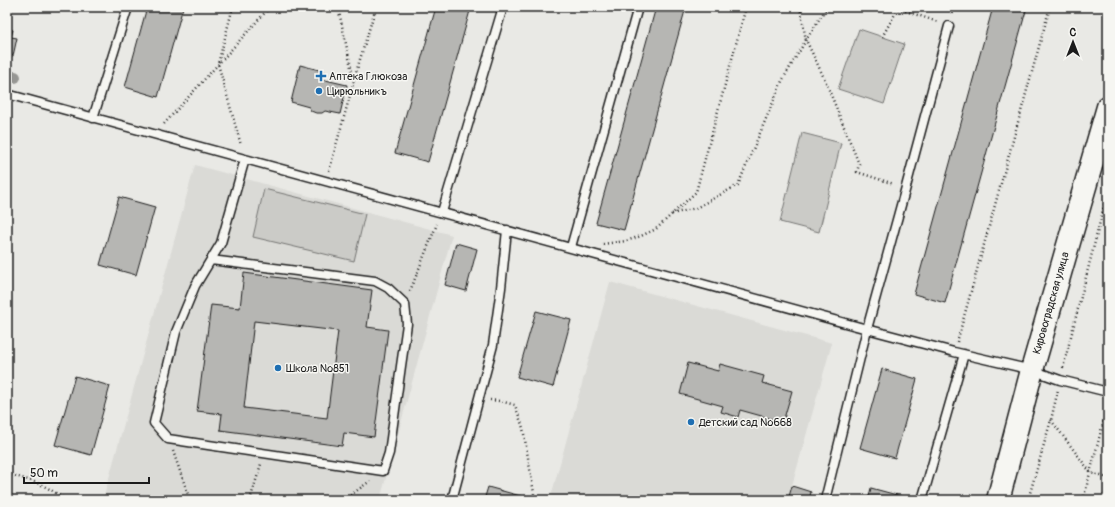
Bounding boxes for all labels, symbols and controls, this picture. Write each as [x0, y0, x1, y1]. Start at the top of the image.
north arrow [1053, 22, 1093, 62]
text: С [1070, 26, 1077, 39]
place label: Аптека Глюкоза [329, 70, 407, 83]
marker: Аптека Глюкоза [316, 71, 326, 81]
place label: Цирюльникъ [327, 85, 387, 98]
marker: Цирюльникъ [314, 86, 324, 96]
street label: Кировоградская улица [1030, 250, 1072, 356]
place label: Школа №851 [286, 362, 349, 375]
marker: Школа №851 [273, 363, 283, 373]
place label: Детский сад №668 [698, 416, 792, 429]
marker: Детский сад №668 [686, 417, 696, 427]
scale bar [24, 459, 149, 485]
text: 50 m [30, 466, 58, 481]

